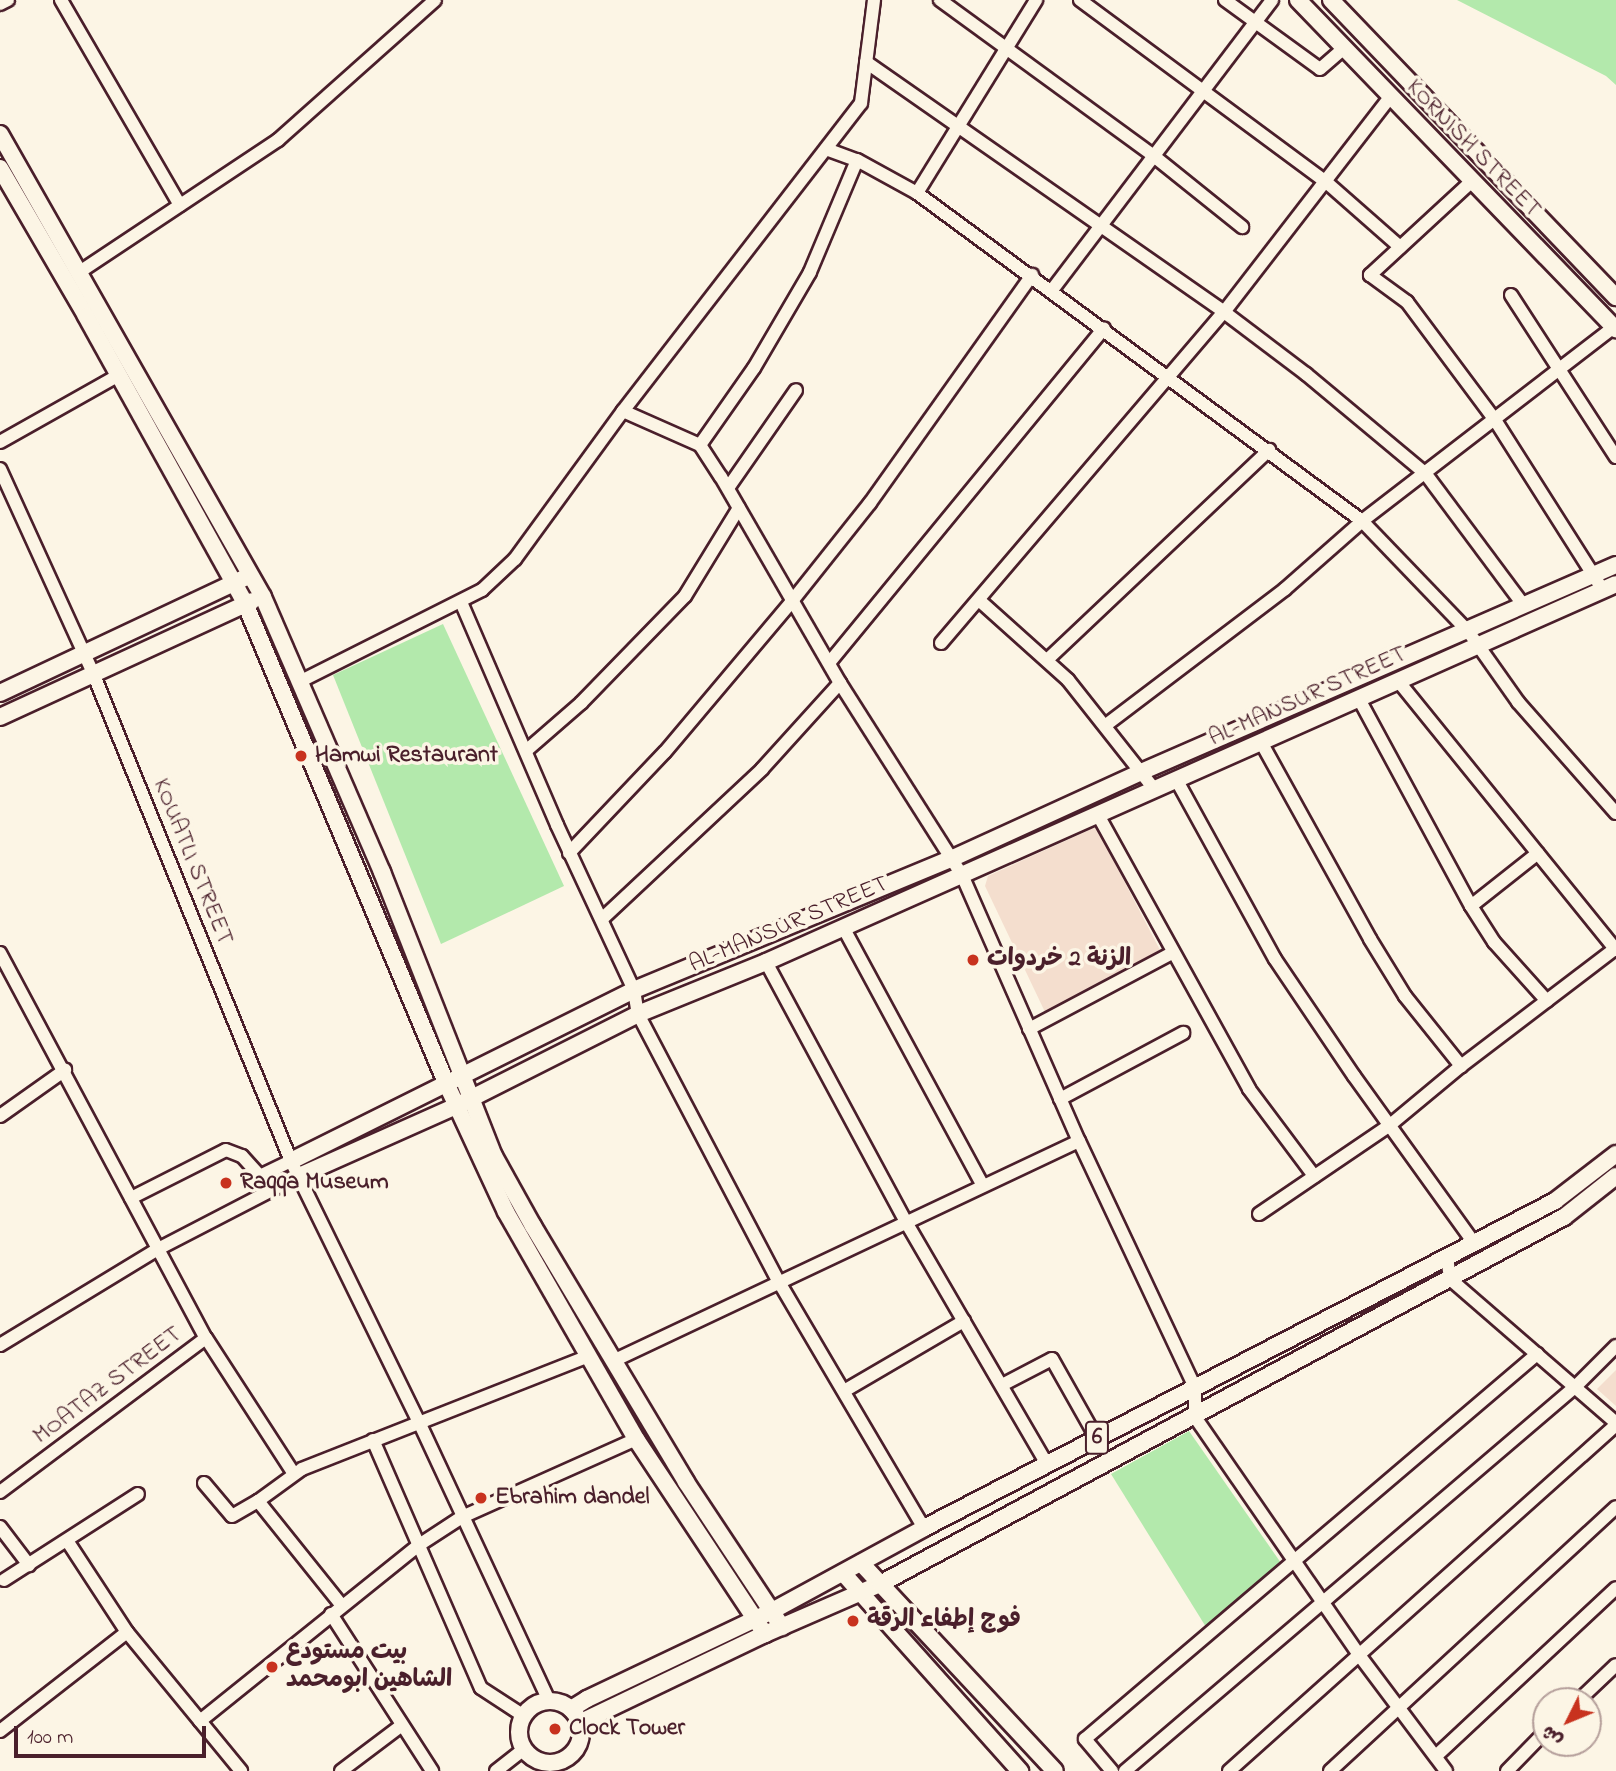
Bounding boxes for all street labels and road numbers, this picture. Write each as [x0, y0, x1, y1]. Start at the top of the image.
street label: KORNISH STREET [1400, 74, 1546, 224]
street label: AL-MANSUR STREET [1205, 640, 1411, 754]
street label: KOUATLI STREET [146, 775, 238, 949]
street label: AL-MANSUR STREET [685, 870, 893, 980]
street label: MOATAZ STREET [28, 1321, 188, 1451]
road number: 6 [1085, 1418, 1109, 1457]

